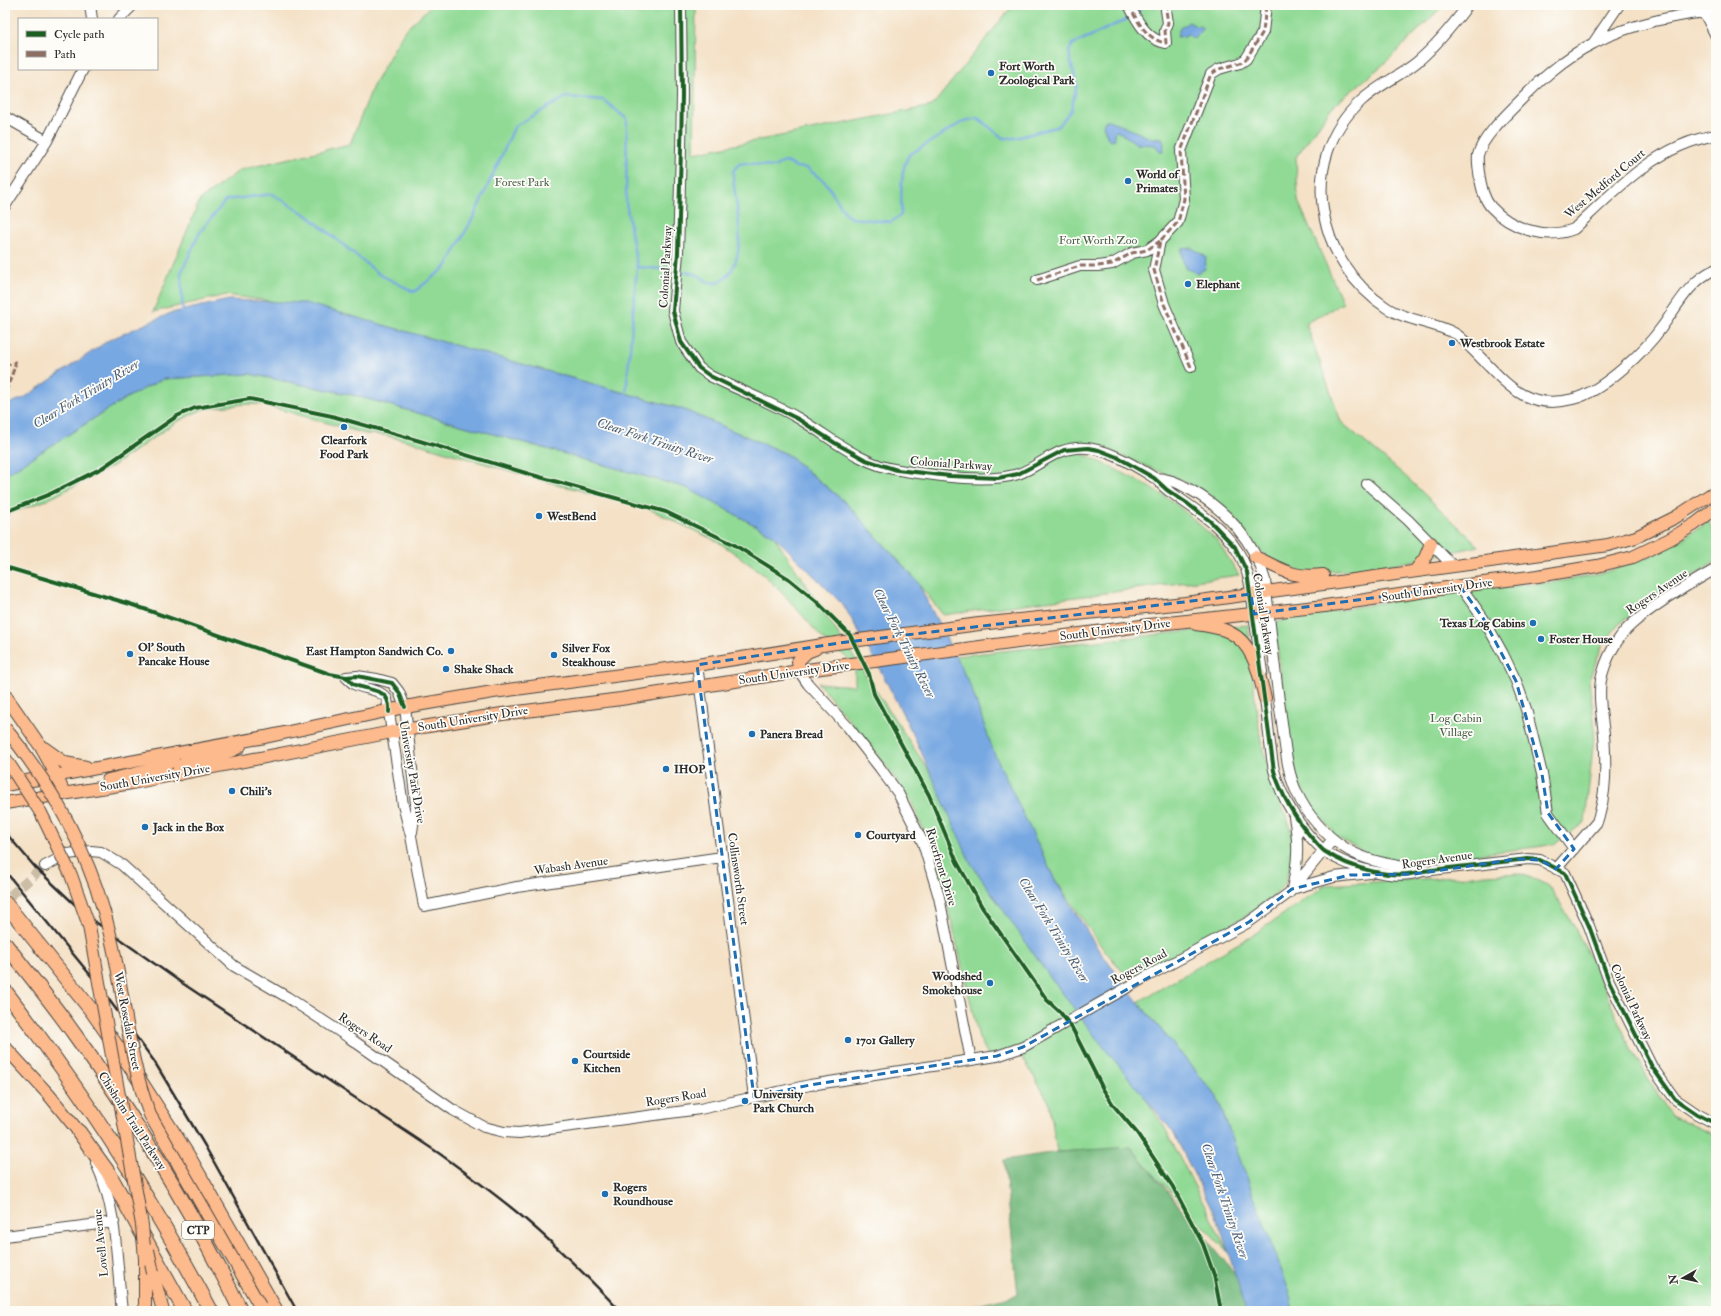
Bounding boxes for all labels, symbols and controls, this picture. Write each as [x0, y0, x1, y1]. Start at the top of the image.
legend [18, 18, 158, 70]
text: Cycle path [54, 27, 105, 42]
text: Path [54, 47, 77, 62]
place label: Fort Worth Zoological Park [999, 59, 1075, 88]
marker: Fort Worth Zoological Park [986, 68, 996, 78]
street label: West Medford Court [1561, 146, 1648, 223]
place label: World of Primates [1135, 167, 1181, 196]
park label: Forest Park [495, 175, 550, 190]
marker: World of Primates [1123, 176, 1133, 186]
street label: Colonial Parkway [656, 225, 676, 309]
park label: Fort Worth Zoo [1059, 233, 1137, 248]
place label: Elephant [1196, 277, 1240, 292]
marker: Elephant [1183, 279, 1193, 289]
place label: Westbrook Estate [1459, 336, 1546, 351]
marker: Westbrook Estate [1447, 338, 1457, 348]
water label: Clear Fork Trinity River [30, 355, 143, 432]
water label: Clear Fork Trinity River [595, 415, 716, 468]
marker: Clearfork Food Park [339, 422, 349, 432]
place label: Clearfork Food Park [319, 433, 369, 462]
street label: Colonial Parkway [909, 454, 993, 474]
place label: WestBend [546, 509, 596, 524]
marker: WestBend [534, 511, 544, 521]
street label: Rogers Avenue [1623, 566, 1691, 618]
street label: Colonial Parkway [1249, 572, 1277, 657]
street label: South University Drive [1381, 575, 1493, 605]
water label: Clear Fork Trinity River [869, 585, 939, 702]
street label: South University Drive [1059, 616, 1171, 644]
place label: Texas Log Cabins [1439, 616, 1525, 631]
marker: Texas Log Cabins [1528, 618, 1538, 628]
place label: Foster House [1549, 632, 1614, 647]
marker: Foster House [1536, 634, 1546, 644]
place label: Ol' South Pancake House [138, 640, 210, 669]
place label: Silver Fox Steakhouse [562, 641, 617, 670]
place label: East Hampton Sandwich Co. [306, 644, 444, 659]
marker: East Hampton Sandwich Co. [446, 646, 456, 656]
marker: Ol' South Pancake House [125, 649, 135, 659]
marker: Silver Fox Steakhouse [549, 650, 559, 660]
street label: South University Drive [738, 658, 850, 688]
place label: Shake Shack [454, 662, 514, 677]
marker: Shake Shack [441, 664, 451, 674]
street label: South University Drive [417, 703, 529, 735]
park label: Log Cabin Village [1430, 711, 1482, 740]
street label: University Park Drive [396, 719, 428, 825]
place label: Panera Bread [760, 727, 823, 742]
marker: Panera Bread [747, 729, 757, 739]
street label: South University Drive [99, 761, 211, 795]
place label: IHOP [674, 762, 705, 777]
marker: IHOP [661, 764, 671, 774]
place label: Chili's [240, 784, 272, 799]
marker: Chili's [227, 786, 237, 796]
place label: Jack in the Box [152, 820, 225, 835]
marker: Jack in the Box [140, 822, 150, 832]
street label: Riverfront Drive [922, 826, 960, 908]
place label: Courtyard [866, 828, 916, 843]
marker: Courtyard [853, 830, 863, 840]
street label: Collinsworth Street [724, 832, 752, 926]
street label: Rogers Avenue [1401, 848, 1473, 872]
street label: Wabash Avenue [532, 853, 609, 879]
water label: Clear Fork Trinity River [1015, 874, 1093, 987]
street label: Rogers Road [1108, 946, 1170, 988]
street label: Colonial Parkway [1607, 961, 1656, 1043]
street label: West Rosedale Street [110, 969, 144, 1072]
place label: Woodshed Smokehouse [922, 969, 983, 998]
marker: Woodshed Smokehouse [985, 978, 995, 988]
street label: Rogers Road [335, 1010, 395, 1056]
place label: 1701 Gallery [856, 1033, 915, 1048]
marker: 1701 Gallery [843, 1035, 853, 1045]
place label: Courtside Kitchen [583, 1047, 631, 1076]
marker: Courtside Kitchen [570, 1056, 580, 1066]
street label: Chisholm Trail Parkway [95, 1069, 170, 1174]
street label: Rogers Road [645, 1086, 708, 1110]
place label: University Park Church [753, 1087, 815, 1116]
marker: University Park Church [740, 1096, 750, 1106]
water label: Clear Fork Trinity River [1198, 1141, 1253, 1262]
place label: Rogers Roundhouse [613, 1180, 674, 1209]
marker: Rogers Roundhouse [600, 1189, 610, 1199]
street label: Lovell Avenue [90, 1208, 112, 1278]
road number: CTP [182, 1221, 214, 1239]
north arrow [1663, 1258, 1703, 1298]
text: N [1666, 1272, 1681, 1286]

